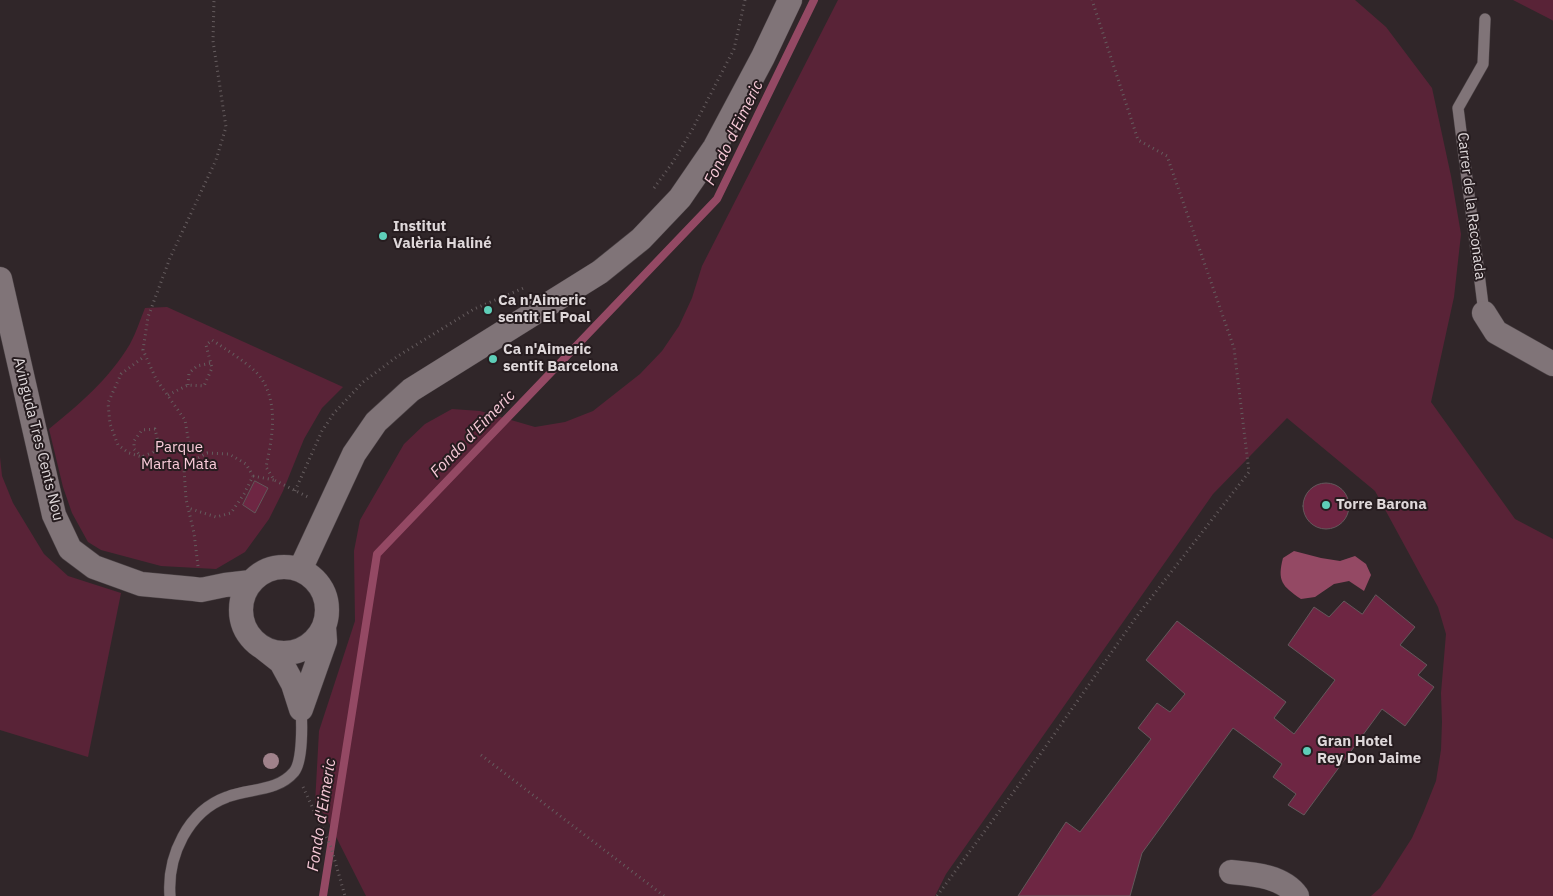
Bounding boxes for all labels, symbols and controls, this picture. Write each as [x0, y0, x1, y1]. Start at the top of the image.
water label: Fondo d'Eimeric [700, 78, 768, 188]
street label: Carrer de la Raconada [1453, 131, 1489, 281]
place label: Institut Valèria Haliné [393, 218, 492, 253]
marker: Institut Valèria Haliné [377, 230, 389, 242]
place label: Ca n'Aimeric sentit El Poal [498, 292, 591, 327]
marker: Ca n'Aimeric sentit El Poal [482, 304, 494, 316]
place label: Ca n'Aimeric sentit Barcelona [503, 341, 618, 376]
marker: Ca n'Aimeric sentit Barcelona [487, 353, 499, 365]
street label: Avinguda Tres Cents Nou [9, 355, 67, 523]
water label: Fondo d'Eimeric [427, 386, 519, 482]
park label: Parque Marta Mata [141, 439, 217, 474]
place label: Torre Barona [1336, 496, 1427, 514]
marker: Torre Barona [1320, 499, 1332, 511]
place label: Gran Hotel Rey Don Jaime [1317, 733, 1421, 768]
marker: Gran Hotel Rey Don Jaime [1301, 745, 1313, 757]
water label: Fondo d'Eimeric [304, 757, 340, 873]

